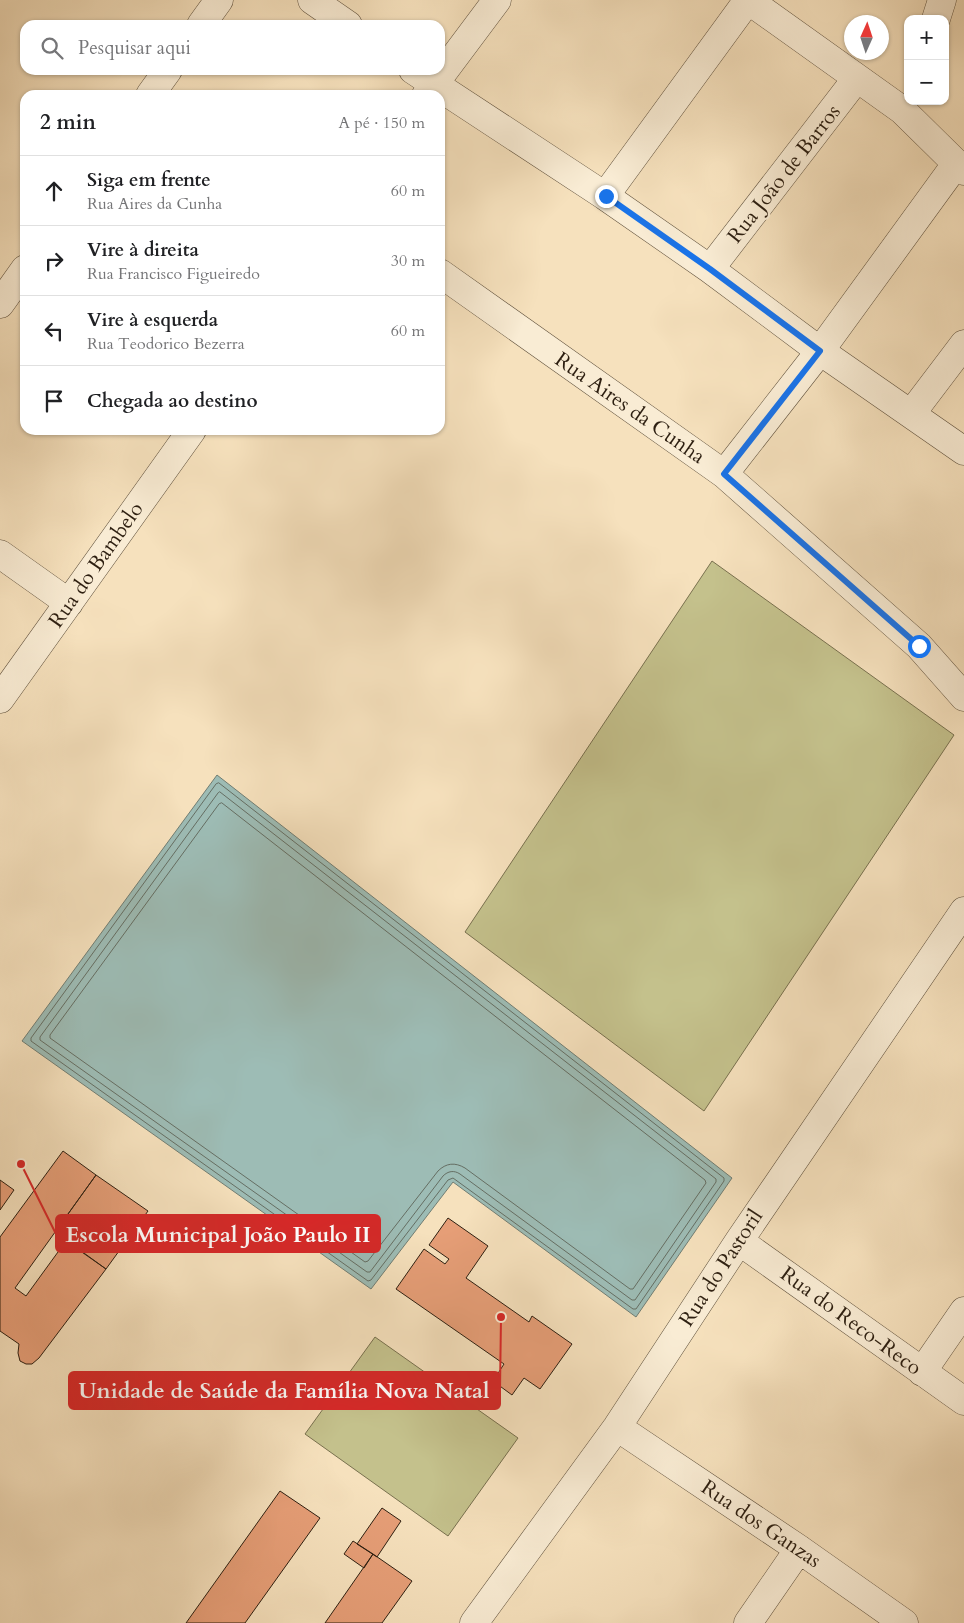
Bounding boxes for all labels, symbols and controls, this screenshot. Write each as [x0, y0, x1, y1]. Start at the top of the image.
north arrow [844, 15, 889, 60]
map controls [904, 15, 949, 105]
button: + [904, 15, 949, 60]
search box [20, 20, 445, 75]
icon: search [38, 34, 66, 62]
text: Pesquisar aqui [78, 35, 191, 61]
button: − [904, 60, 949, 105]
street label: Rua João de Barros [721, 99, 847, 249]
text: 2 min [40, 108, 96, 137]
text: A pé · 150 m [338, 112, 425, 134]
text: Siga em frente [87, 167, 211, 193]
icon: ahead [40, 177, 68, 205]
text: 60 m [391, 180, 425, 202]
route end [595, 185, 618, 208]
text: Rua Aires da Cunha [87, 193, 222, 215]
text: Vire à direita [87, 237, 199, 263]
icon: right [40, 247, 68, 275]
text: 30 m [391, 250, 425, 272]
text: Rua Francisco Figueiredo [87, 263, 260, 285]
text: Vire à esquerda [87, 307, 218, 333]
icon: left [40, 317, 68, 345]
text: 60 m [391, 320, 425, 342]
text: Rua Teodorico Bezerra [87, 333, 245, 355]
street label: Rua Aires da Cunha [549, 345, 711, 471]
icon: arrive [40, 387, 68, 415]
text: Chegada ao destino [87, 388, 258, 414]
street label: Rua do Bambelo [42, 496, 150, 634]
route start [908, 635, 931, 658]
street label: Rua do Pastoril [672, 1204, 770, 1332]
callout: Escola Municipal João Paulo II [56, 1215, 380, 1252]
text: Escola Municipal João Paulo II [66, 1220, 370, 1250]
street label: Rua do Reco-Reco [774, 1260, 928, 1382]
callout: Unidade de Saúde da Família Nova Natal [69, 1372, 500, 1409]
text: Unidade de Saúde da Família Nova Natal [79, 1376, 490, 1406]
street label: Rua dos Ganzas [695, 1473, 827, 1575]

